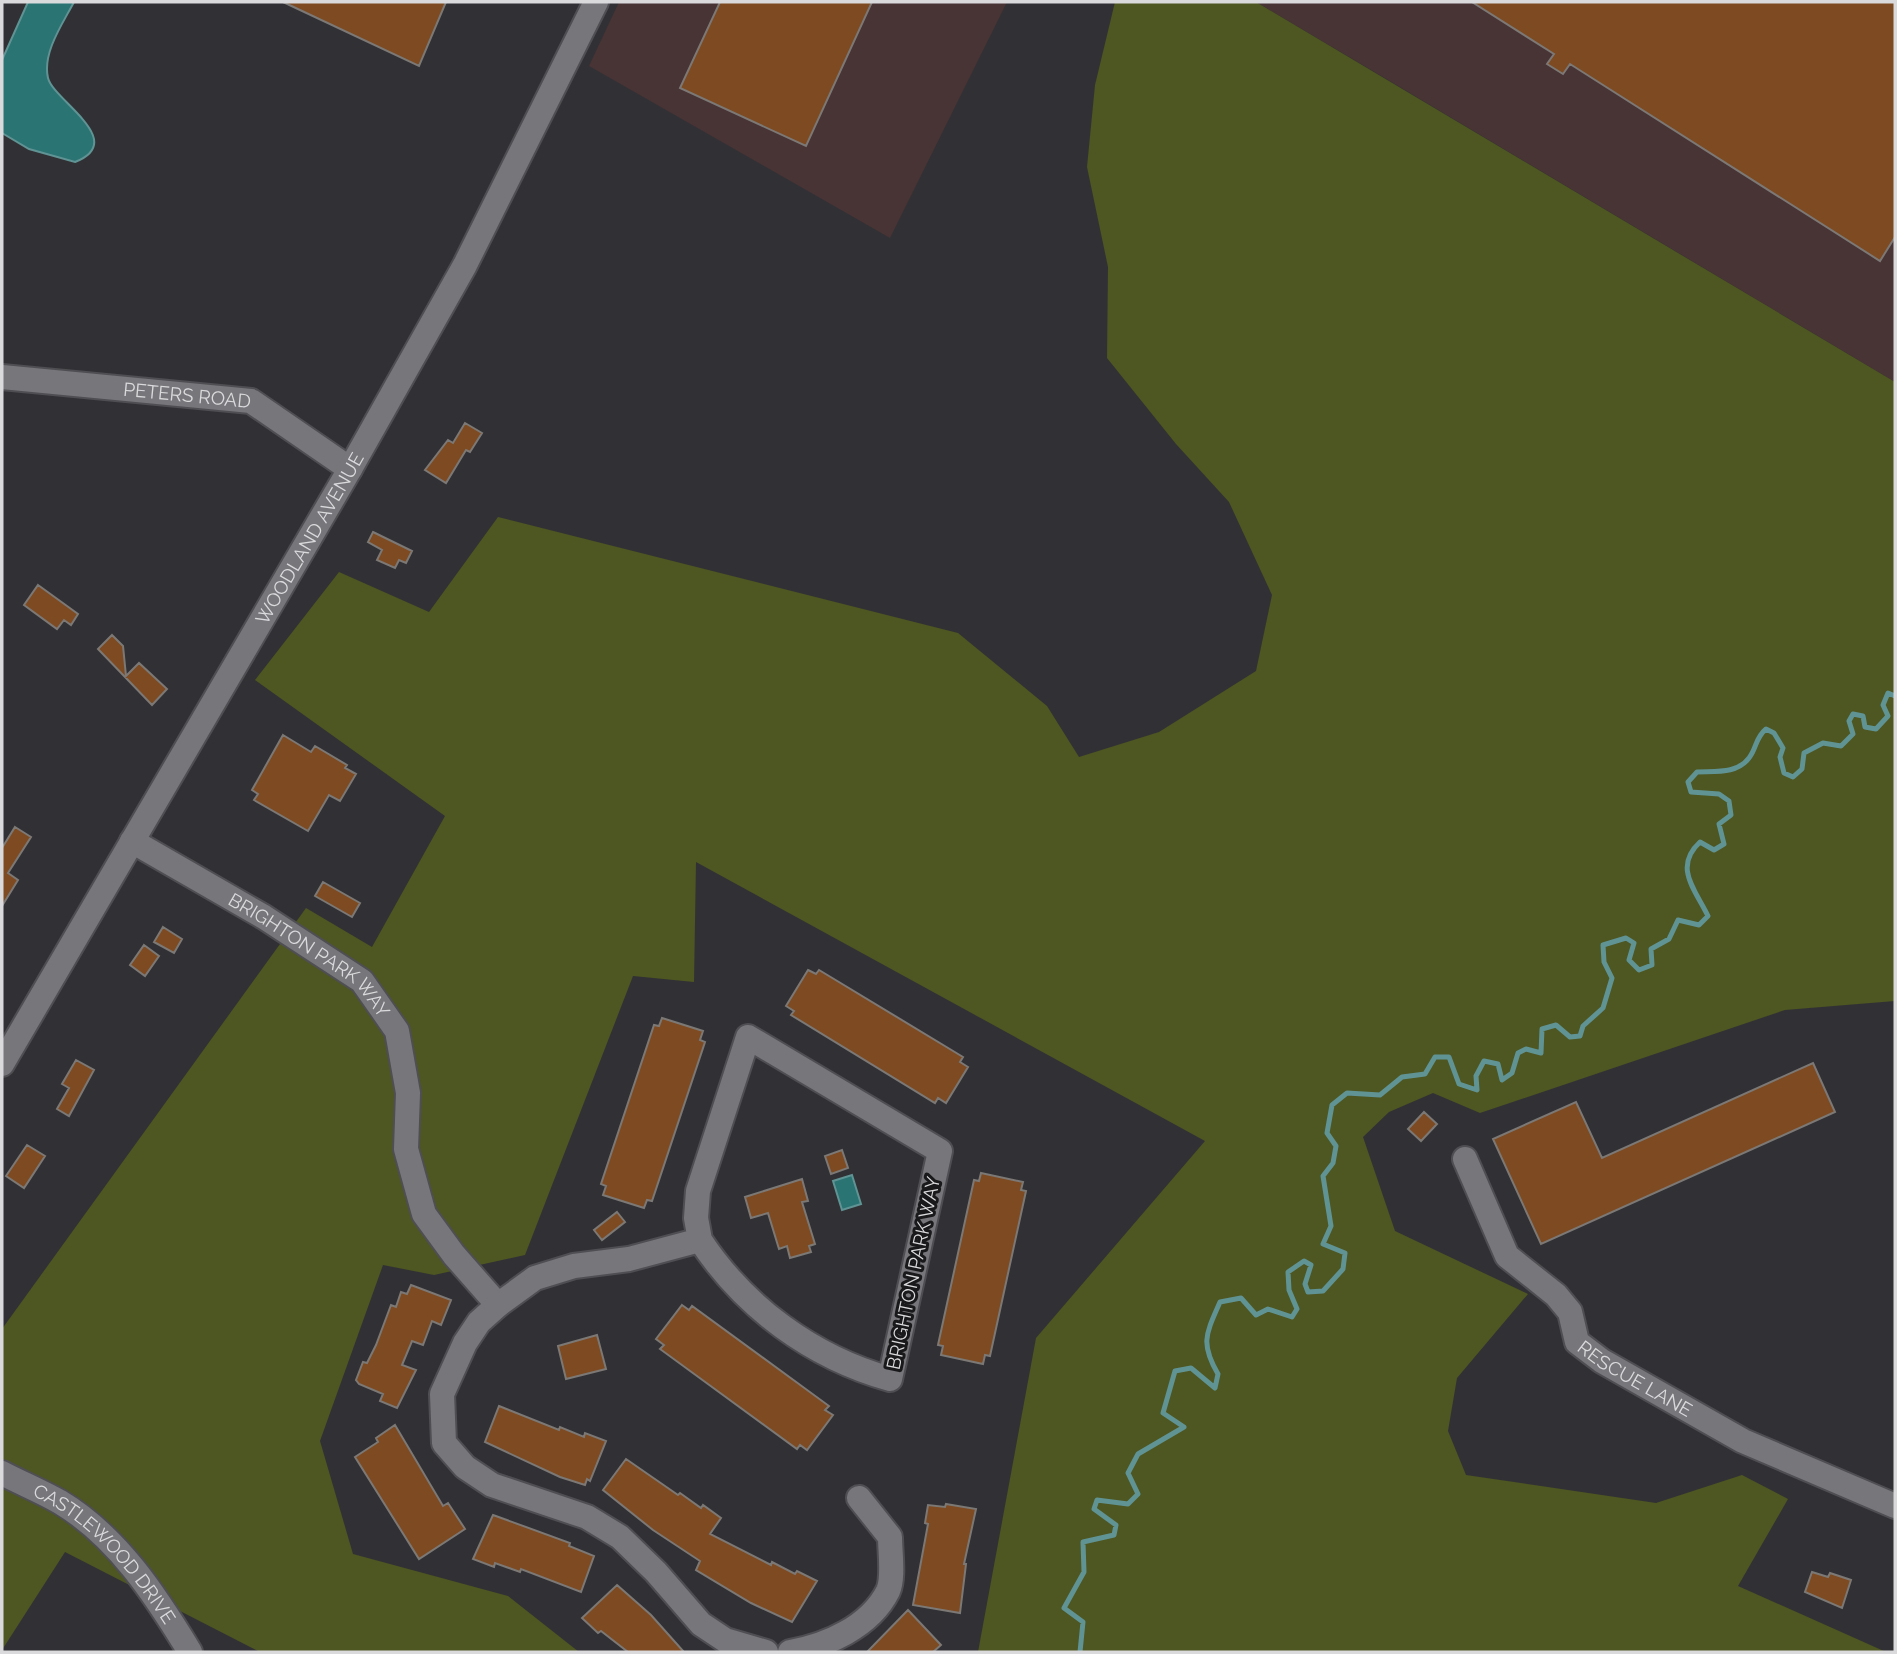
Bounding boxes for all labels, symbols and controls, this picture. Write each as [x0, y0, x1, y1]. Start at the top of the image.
street label: PETERS ROAD [122, 378, 252, 412]
street label: WOODLAND AVENUE [251, 449, 368, 628]
street label: BRIGHTON PARK WAY [225, 888, 395, 1022]
street label: BRIGHTON PARK WAY [882, 1174, 944, 1372]
street label: RESCUE LANE [1574, 1336, 1696, 1421]
street label: CASTLEWOOD DRIVE [30, 1479, 180, 1628]

